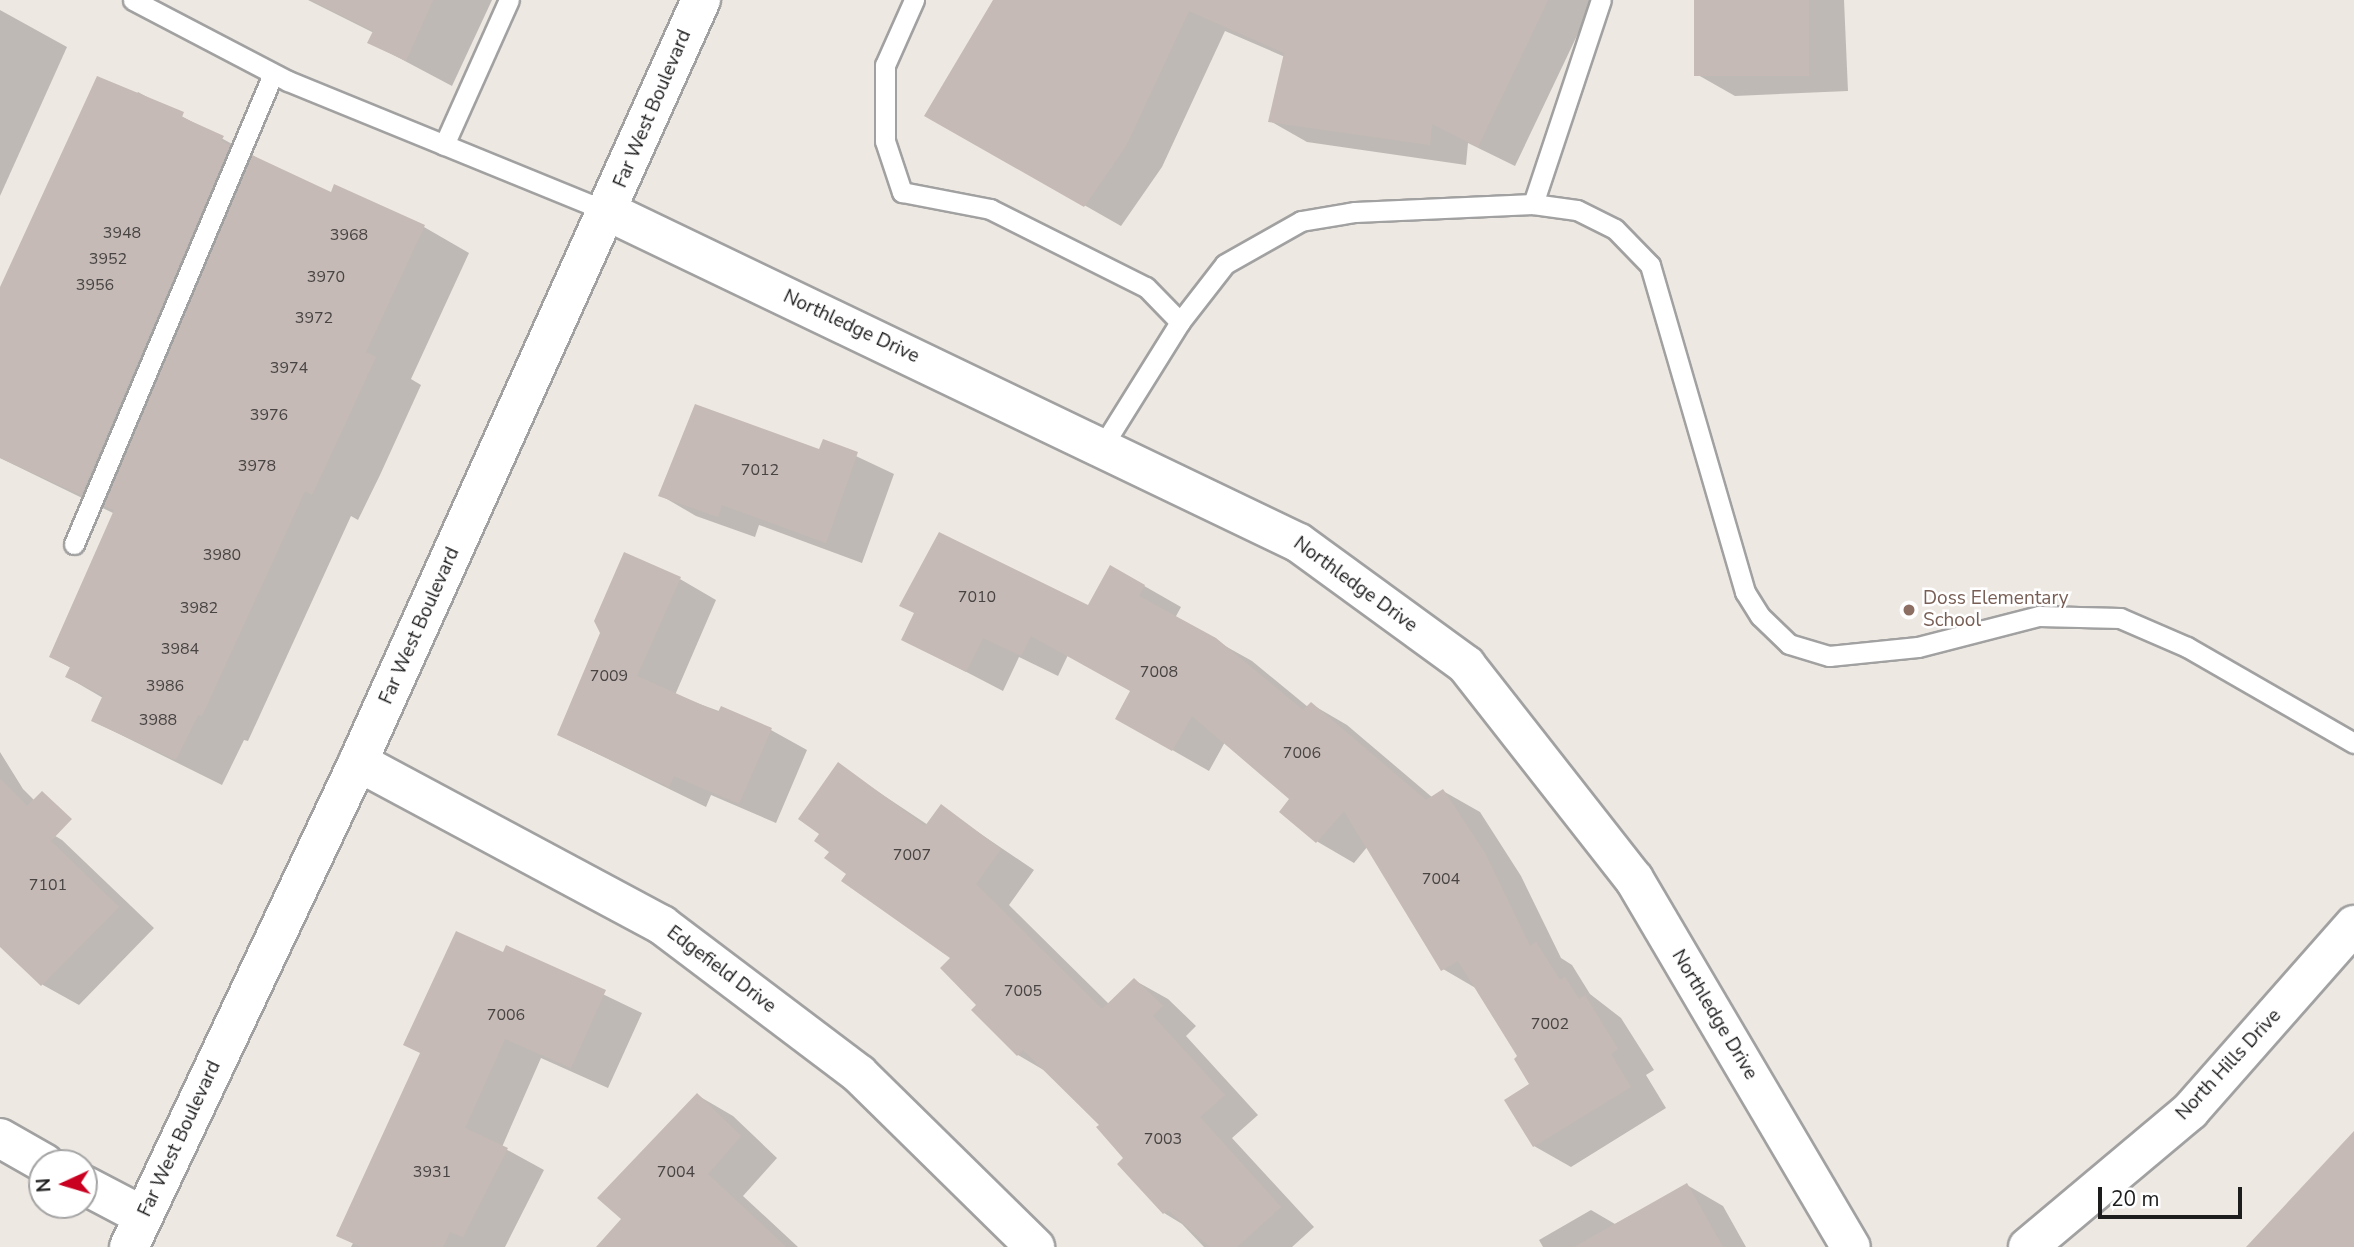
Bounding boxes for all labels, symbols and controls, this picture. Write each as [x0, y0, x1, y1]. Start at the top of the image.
street label: Far West Boulevard [609, 27, 697, 191]
house number: 3948 [103, 223, 141, 243]
house number: 3968 [330, 225, 368, 245]
house number: 3952 [89, 249, 127, 269]
house number: 3970 [307, 267, 345, 287]
house number: 3956 [76, 275, 114, 295]
street label: Northledge Drive [779, 286, 923, 368]
house number: 3972 [295, 308, 333, 328]
house number: 3974 [270, 358, 308, 378]
house number: 3976 [250, 405, 288, 425]
house number: 3978 [238, 456, 276, 476]
house number: 7012 [741, 460, 779, 480]
street label: Northledge Drive [1289, 532, 1421, 638]
street label: Far West Boulevard [375, 544, 465, 708]
house number: 3980 [203, 545, 241, 565]
house number: 7010 [958, 587, 996, 607]
place label: Doss Elementary School [1923, 588, 2069, 632]
house number: 3982 [180, 598, 218, 618]
marker: Doss Elementary School [1901, 602, 1917, 618]
house number: 3984 [161, 639, 199, 659]
house number: 7008 [1140, 662, 1178, 682]
house number: 7009 [590, 666, 628, 686]
house number: 3986 [146, 676, 184, 696]
house number: 3988 [139, 710, 177, 730]
house number: 7006 [1283, 743, 1321, 763]
house number: 7007 [893, 845, 931, 865]
house number: 7004 [1422, 869, 1460, 889]
house number: 7101 [29, 875, 67, 895]
street label: Edgefield Drive [662, 922, 780, 1018]
street label: Northledge Drive [1666, 946, 1762, 1084]
house number: 7005 [1004, 981, 1042, 1001]
house number: 7006 [487, 1005, 525, 1025]
street label: North Hills Drive [2172, 1005, 2286, 1125]
house number: 7002 [1531, 1014, 1569, 1034]
street label: Far West Boulevard [134, 1057, 226, 1221]
house number: 7003 [1144, 1129, 1182, 1149]
north arrow [28, 1149, 98, 1219]
house number: 3931 [413, 1162, 451, 1182]
house number: 7004 [657, 1162, 695, 1182]
scale bar [2102, 1174, 2246, 1218]
text: N [31, 1177, 58, 1193]
text: 20 m [2111, 1185, 2160, 1213]

